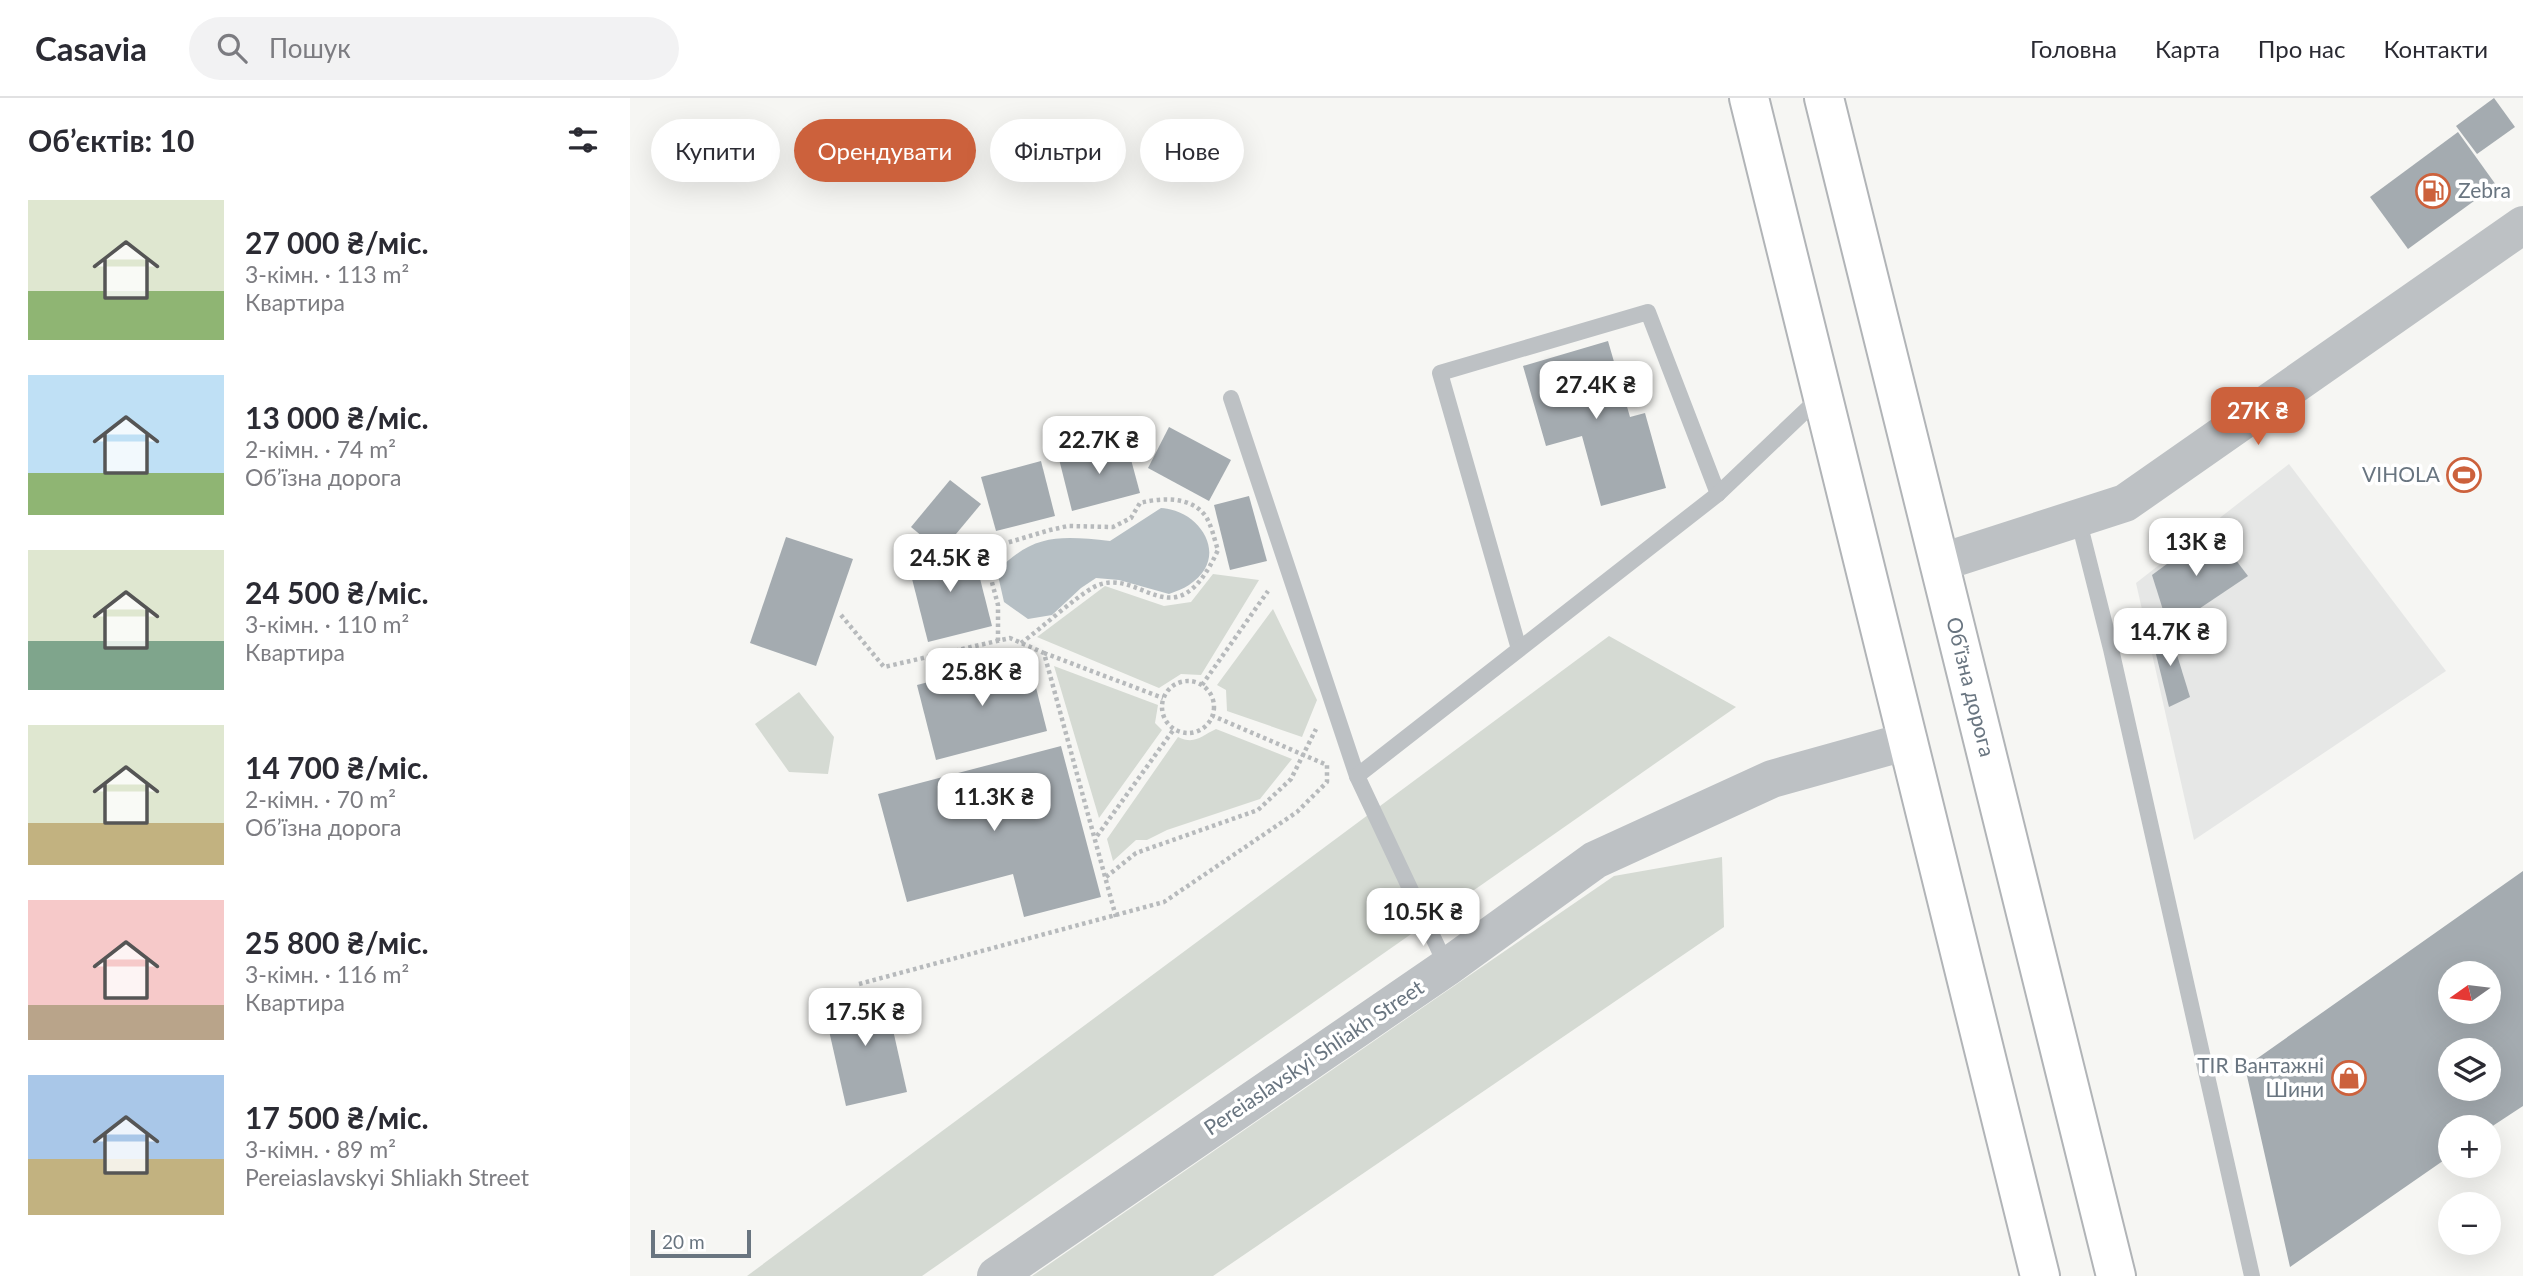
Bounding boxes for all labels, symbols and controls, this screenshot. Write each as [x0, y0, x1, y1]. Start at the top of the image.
search box [189, 17, 679, 80]
text: Casavia [35, 28, 147, 68]
icon: search [213, 29, 251, 67]
text: Пошук [269, 32, 351, 64]
text: Головна [2030, 34, 2117, 63]
text: Карта [2155, 34, 2220, 63]
text: Про нас [2258, 34, 2345, 63]
text: Контакти [2383, 34, 2488, 63]
chip: Купити [651, 119, 780, 182]
chip: Орендувати [794, 119, 976, 182]
chip: Фільтри [990, 119, 1126, 182]
chip: Нове [1140, 119, 1244, 182]
icon: filters [564, 121, 602, 159]
text: Об’єктів: 10 [28, 122, 194, 158]
fuel station icon: Zebra [2414, 172, 2452, 210]
place label: Zebra [2458, 177, 2511, 202]
text: 27 000 ₴/міс. [245, 224, 429, 260]
icon: home [84, 228, 168, 312]
text: 3-кімн. · 113 m² [245, 260, 409, 288]
text: Квартира [245, 288, 345, 316]
pin: 27.4K ₴ [1531, 362, 1661, 421]
text: 27.4K ₴ [1556, 370, 1636, 398]
pin: 27K ₴ [2209, 388, 2307, 447]
text: 27K ₴ [2227, 396, 2289, 424]
text: 13 000 ₴/міс. [245, 399, 429, 435]
icon: home [84, 403, 168, 487]
pin: 22.7K ₴ [1034, 416, 1164, 476]
text: 22.7K ₴ [1059, 425, 1139, 453]
text: 2-кімн. · 74 m² [245, 435, 396, 463]
sports icon: VIHOLA [2445, 456, 2483, 494]
place label: VIHOLA [2362, 461, 2441, 486]
text: Обʼїзна дорога [245, 463, 402, 491]
pin: 13K ₴ [2147, 518, 2245, 578]
text: 13K ₴ [2165, 527, 2227, 555]
pin: 24.5K ₴ [885, 534, 1015, 594]
text: 24.5K ₴ [910, 543, 990, 571]
text: 24 500 ₴/міс. [245, 574, 429, 610]
icon: home [84, 578, 168, 662]
pin: 14.7K ₴ [2105, 608, 2235, 668]
text: 3-кімн. · 110 m² [245, 610, 409, 638]
street label: Обʼїзна дорога [1942, 614, 2001, 759]
text: 14.7K ₴ [2130, 617, 2210, 645]
text: Квартира [245, 638, 345, 666]
pin: 25.8K ₴ [917, 648, 1047, 708]
text: 25.8K ₴ [942, 657, 1022, 685]
text: 14 700 ₴/міс. [245, 749, 429, 785]
icon: home [84, 753, 168, 837]
pin: 11.3K ₴ [929, 774, 1059, 833]
text: 11.3K ₴ [954, 782, 1034, 810]
text: 2-кімн. · 70 m² [245, 785, 396, 813]
text: Обʼїзна дорога [245, 813, 402, 841]
pin: 10.5K ₴ [1358, 888, 1488, 948]
text: 10.5K ₴ [1383, 897, 1463, 925]
text: 25 800 ₴/міс. [245, 924, 429, 960]
icon: home [84, 928, 168, 1012]
text: 3-кімн. · 116 m² [245, 960, 409, 988]
north arrow [2438, 961, 2501, 1024]
map controls [2438, 961, 2501, 1255]
street label: Pereiaslavskyi Shliakh Street [1199, 974, 1428, 1140]
text: Квартира [245, 988, 345, 1016]
pin: 17.5K ₴ [800, 988, 930, 1048]
text: 17.5K ₴ [825, 997, 905, 1025]
button: layers [2438, 1038, 2501, 1101]
place label: TIR Вантажні Шини [2197, 1052, 2324, 1101]
shop icon: TIR Вантажні Шини [2330, 1059, 2368, 1097]
text: 17 500 ₴/міс. [245, 1099, 429, 1135]
icon: home [84, 1103, 168, 1187]
button: + [2438, 1115, 2501, 1178]
text: 3-кімн. · 89 m² [245, 1135, 396, 1163]
text: Pereiaslavskyi Shliakh Street [245, 1163, 529, 1191]
button: − [2438, 1192, 2501, 1255]
scale bar [651, 1227, 751, 1259]
text: 20 m [662, 1230, 705, 1253]

